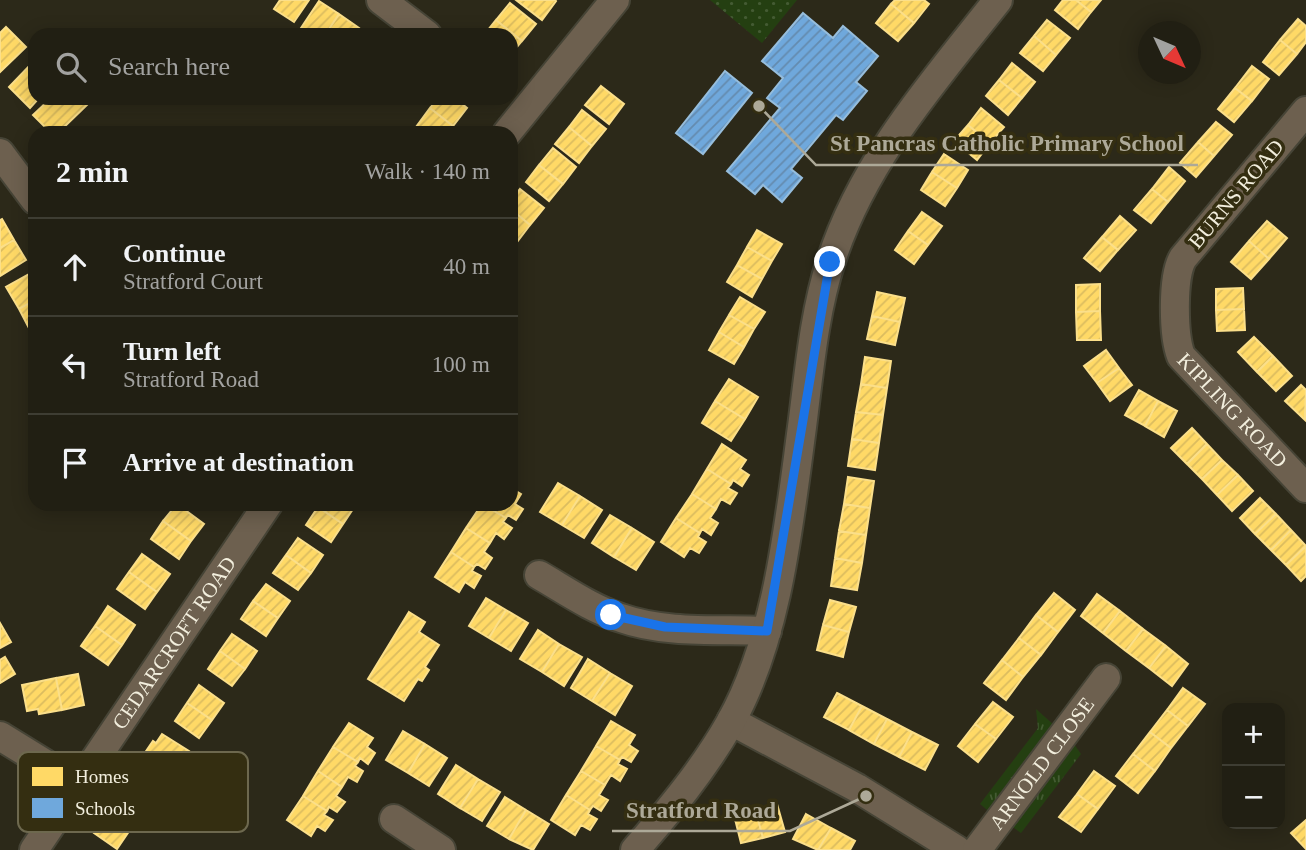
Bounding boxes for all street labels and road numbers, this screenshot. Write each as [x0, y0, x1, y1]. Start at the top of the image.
street label: BURNS ROAD [1183, 135, 1289, 253]
street label: KIPLING ROAD [1172, 348, 1292, 472]
street label: CEDARCROFT ROAD [107, 552, 241, 734]
street label: ARNOLD CLOSE [984, 693, 1099, 835]

